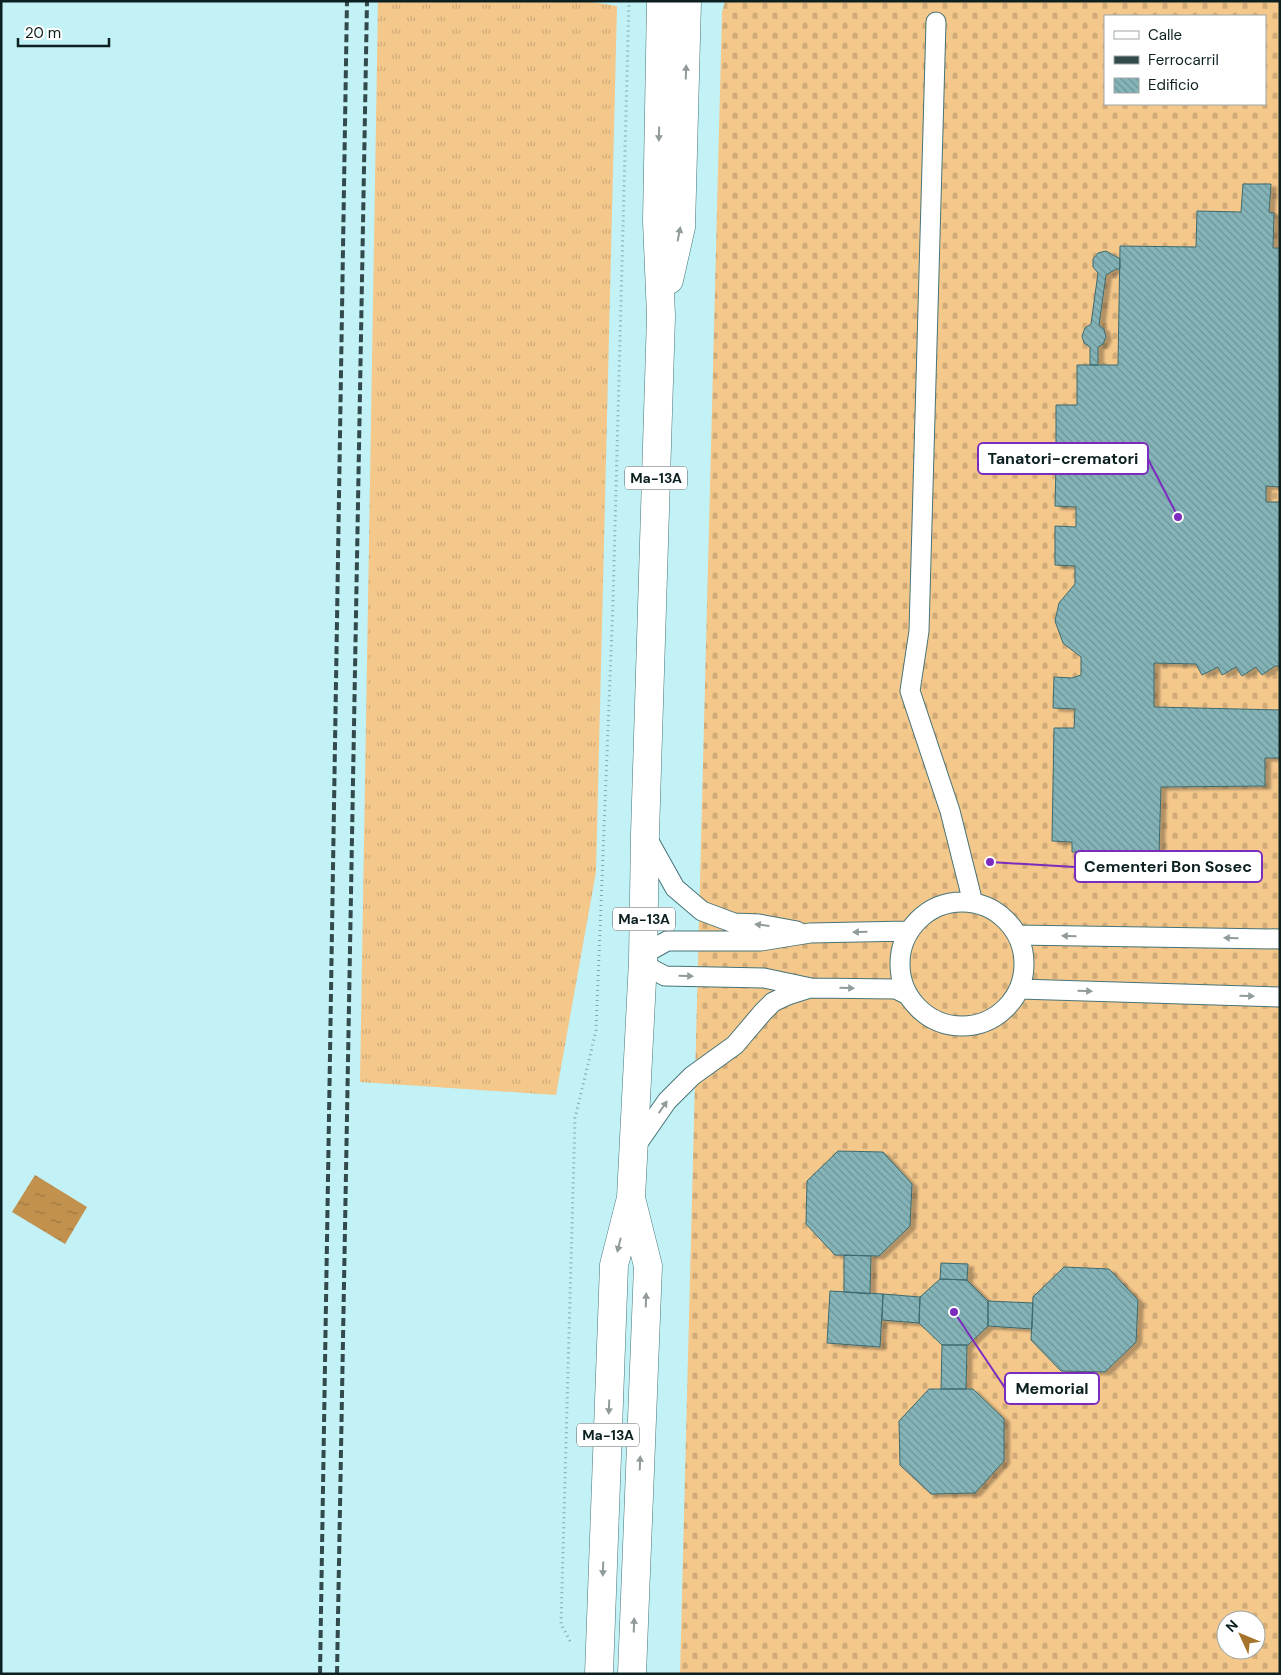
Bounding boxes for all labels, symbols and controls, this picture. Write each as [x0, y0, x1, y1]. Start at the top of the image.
scale bar [18, 15, 109, 47]
legend [1104, 15, 1266, 105]
text: 20 m [25, 23, 61, 43]
text: Calle [1148, 25, 1182, 45]
text: Ferrocarril [1148, 50, 1219, 70]
one-way arrow [682, 64, 690, 80]
text: Edificio [1148, 75, 1199, 95]
one-way arrow [654, 127, 662, 143]
one-way arrow [676, 226, 684, 242]
callout: Tanatori-crematori [978, 443, 1148, 474]
text: Tanatori-crematori [988, 448, 1138, 469]
road number: Ma-13A [625, 466, 687, 489]
callout: Cementeri Bon Sosec [1075, 851, 1262, 882]
text: Cementeri Bon Sosec [1084, 856, 1252, 877]
road number: Ma-13A [613, 908, 675, 931]
one-way arrow [754, 921, 770, 929]
one-way arrow [852, 928, 868, 936]
one-way arrow [1060, 932, 1076, 940]
one-way arrow [1223, 934, 1239, 942]
one-way arrow [678, 973, 694, 981]
one-way arrow [839, 985, 855, 993]
one-way arrow [1077, 987, 1093, 995]
one-way arrow [1239, 992, 1255, 1000]
one-way arrow [658, 1100, 668, 1114]
one-way arrow [615, 1238, 623, 1253]
one-way arrow [643, 1292, 651, 1308]
callout: Memorial [1005, 1373, 1099, 1404]
text: Memorial [1015, 1378, 1089, 1399]
one-way arrow [605, 1399, 613, 1415]
road number: Ma-13A [577, 1424, 639, 1446]
one-way arrow [636, 1454, 644, 1470]
one-way arrow [599, 1562, 607, 1578]
north arrow [1216, 1610, 1266, 1660]
text: N [1222, 1616, 1242, 1636]
one-way arrow [630, 1617, 638, 1633]

